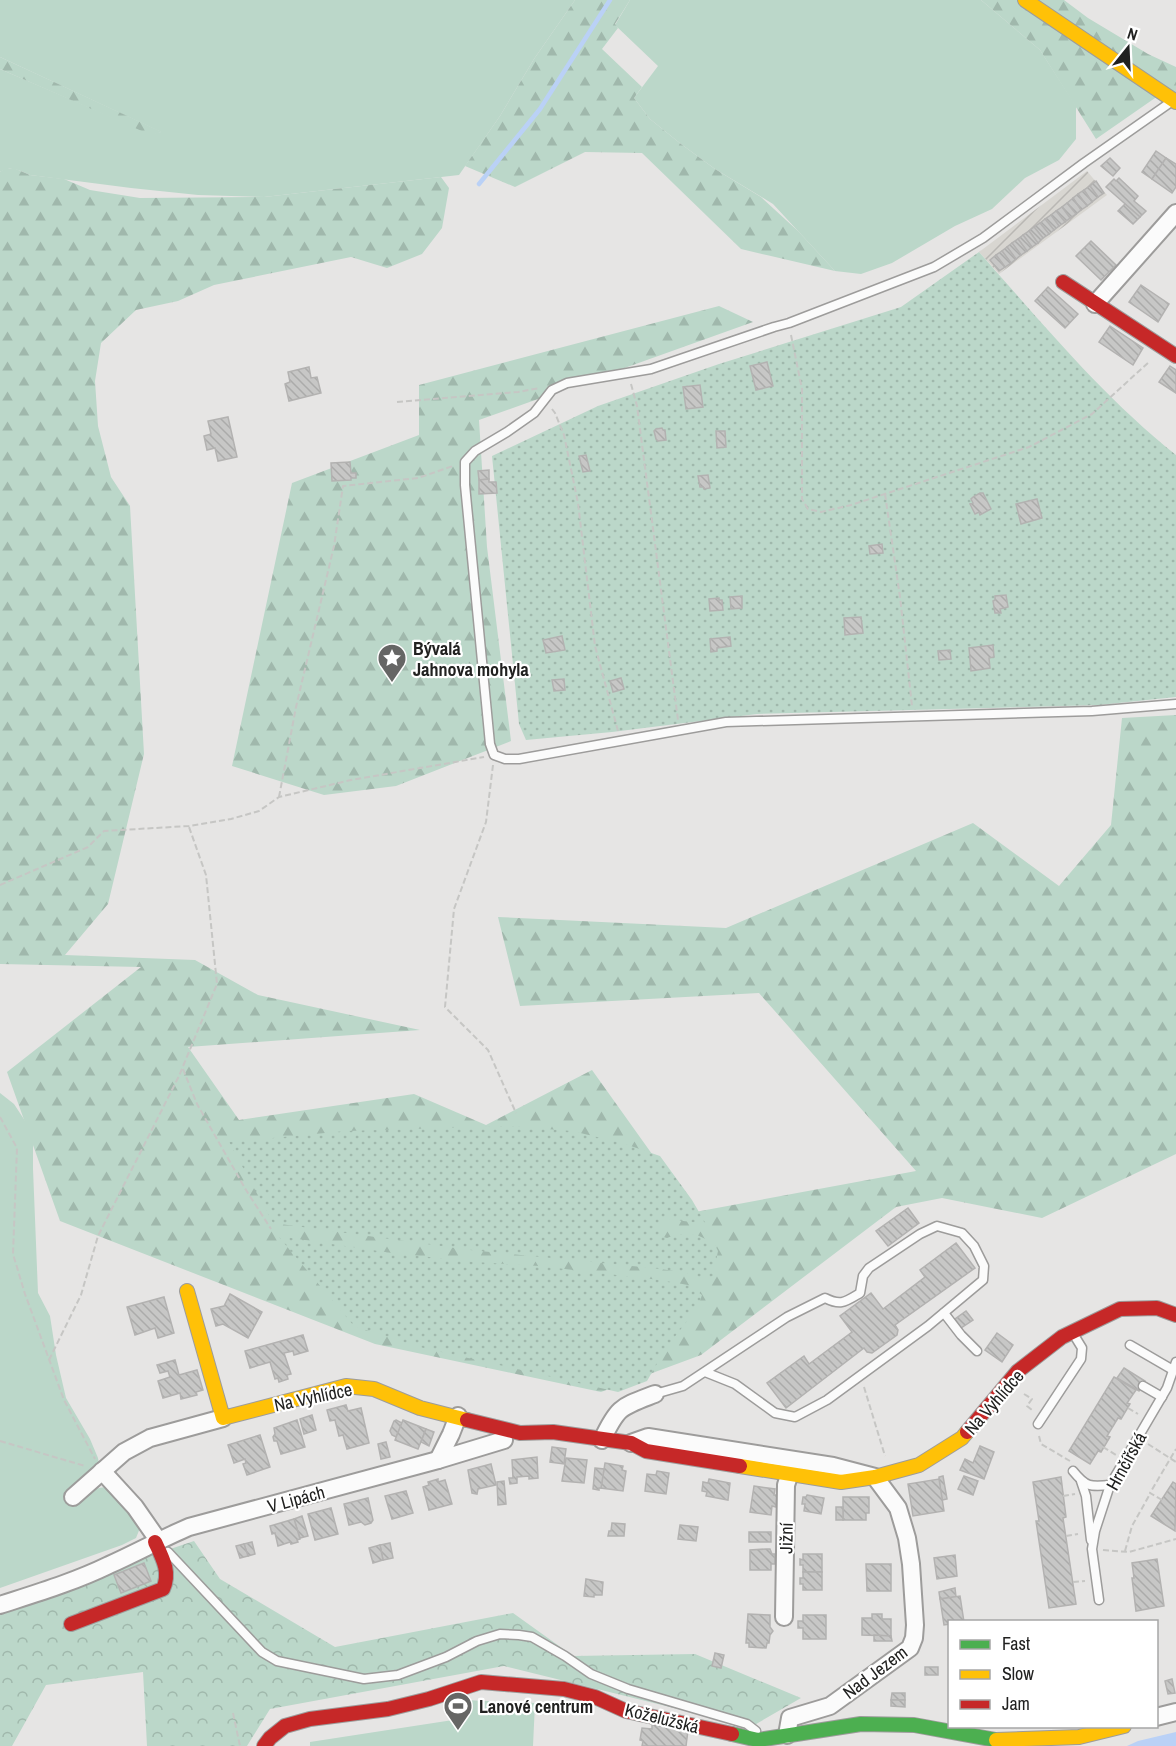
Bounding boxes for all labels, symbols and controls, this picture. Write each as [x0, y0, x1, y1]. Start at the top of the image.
north arrow [1098, 18, 1158, 78]
text: N [1125, 22, 1141, 46]
place label: Bývalá Jahnova mohyla [413, 636, 529, 682]
place icon: Bývalá Jahnova mohyla [376, 642, 408, 684]
street label: Na Vyhlídce [959, 1364, 1029, 1440]
street label: Na Vyhlídce [272, 1377, 354, 1417]
street label: Hrnčířská [1100, 1427, 1152, 1495]
street label: V Lipách [265, 1479, 327, 1519]
street label: Jižní [773, 1521, 799, 1554]
legend [948, 1620, 1158, 1728]
text: Fast [1002, 1631, 1030, 1656]
street label: Nad Jezem [838, 1640, 912, 1704]
text: Slow [1002, 1661, 1034, 1686]
sports icon: Lanové centrum [442, 1690, 474, 1732]
text: Jam [1002, 1691, 1030, 1716]
place label: Lanové centrum [479, 1694, 593, 1719]
street label: Koželužská [622, 1697, 702, 1739]

